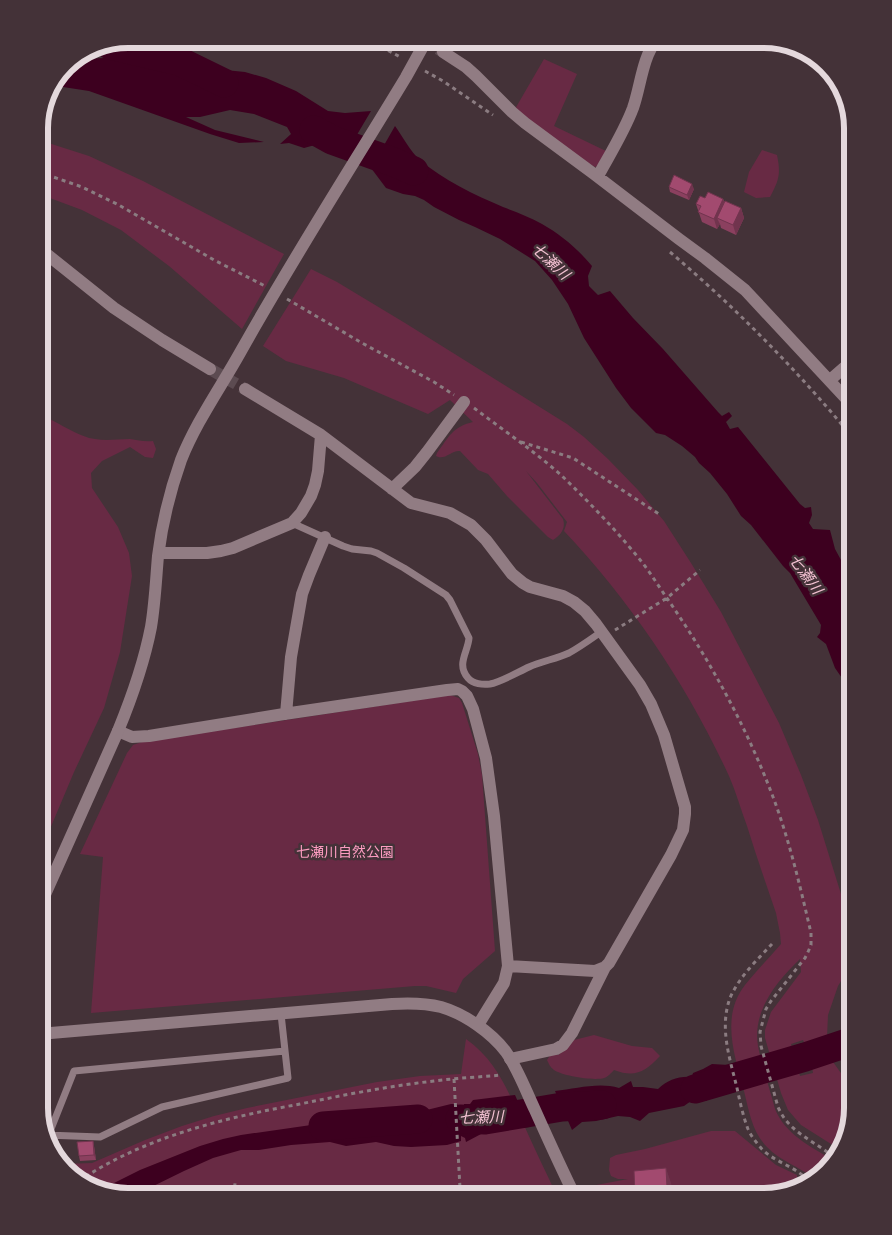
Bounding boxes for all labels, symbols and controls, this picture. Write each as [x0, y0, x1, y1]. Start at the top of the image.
water label: 七瀬川 [529, 239, 575, 284]
water label: 七瀬川 [786, 551, 827, 599]
park label: 七瀬川自然公園 [296, 844, 394, 860]
water label: 七瀬川 [458, 1108, 506, 1126]

